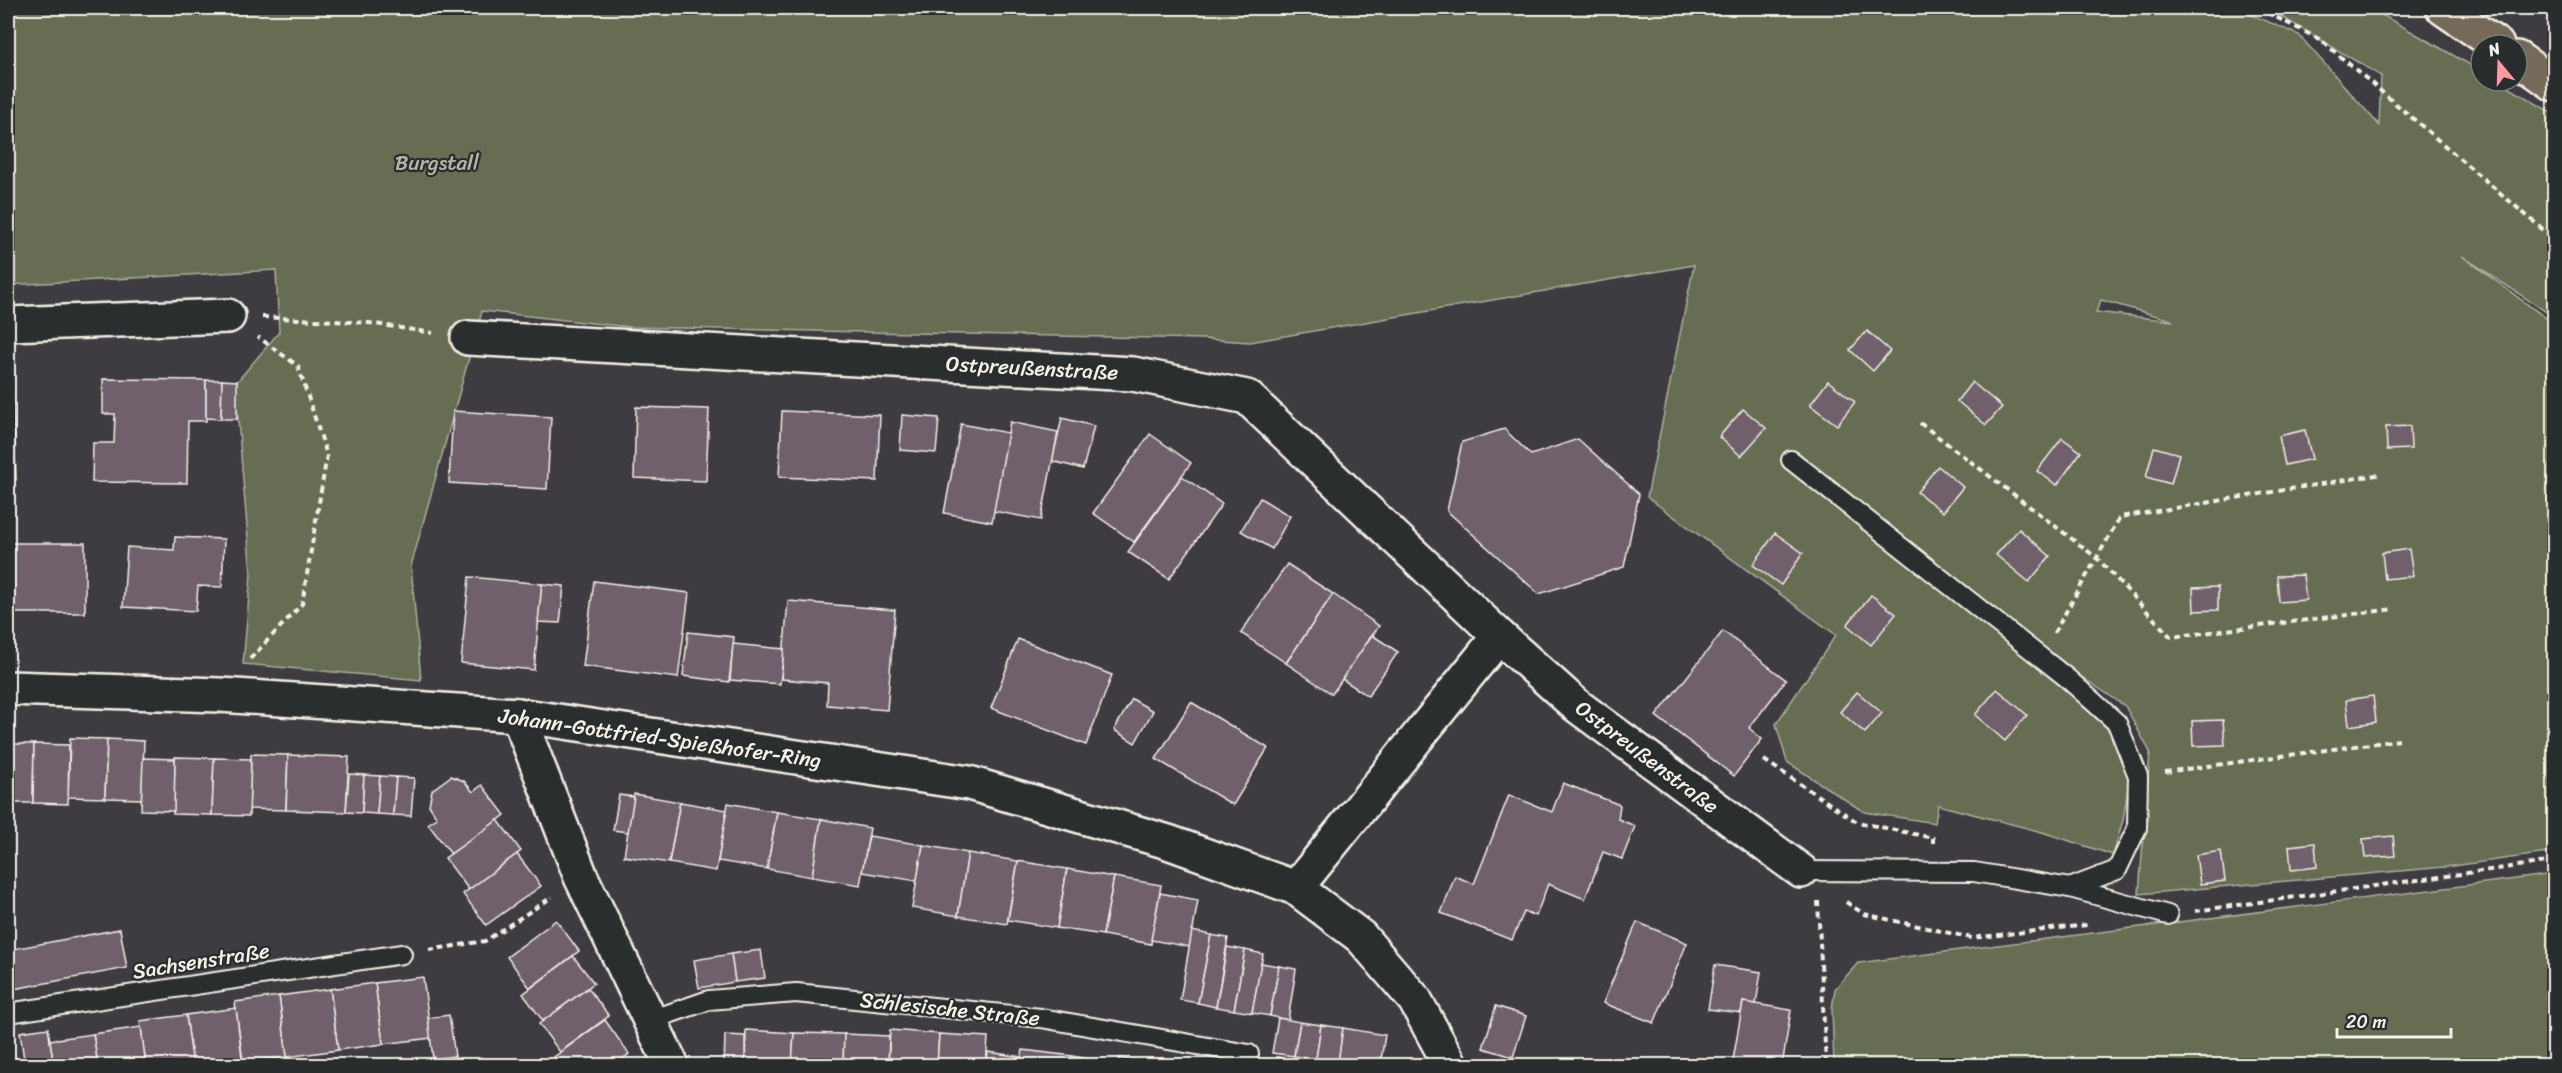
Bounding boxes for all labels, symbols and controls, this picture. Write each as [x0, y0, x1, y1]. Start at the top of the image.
north arrow [2469, 33, 2529, 93]
text: N [2483, 33, 2505, 65]
park label: Burgstall [395, 144, 480, 182]
street label: Ostpreußenstraße [945, 345, 1119, 391]
street label: Ostpreußenstraße [1567, 690, 1727, 824]
street label: Johann-Gottfried-Spießhofer-Ring [495, 696, 824, 779]
street label: Sachsenstraße [130, 931, 273, 991]
street label: Schlesische Straße [858, 981, 1042, 1037]
scale bar [2337, 1001, 2451, 1039]
text: 20 m [2346, 1006, 2386, 1038]

